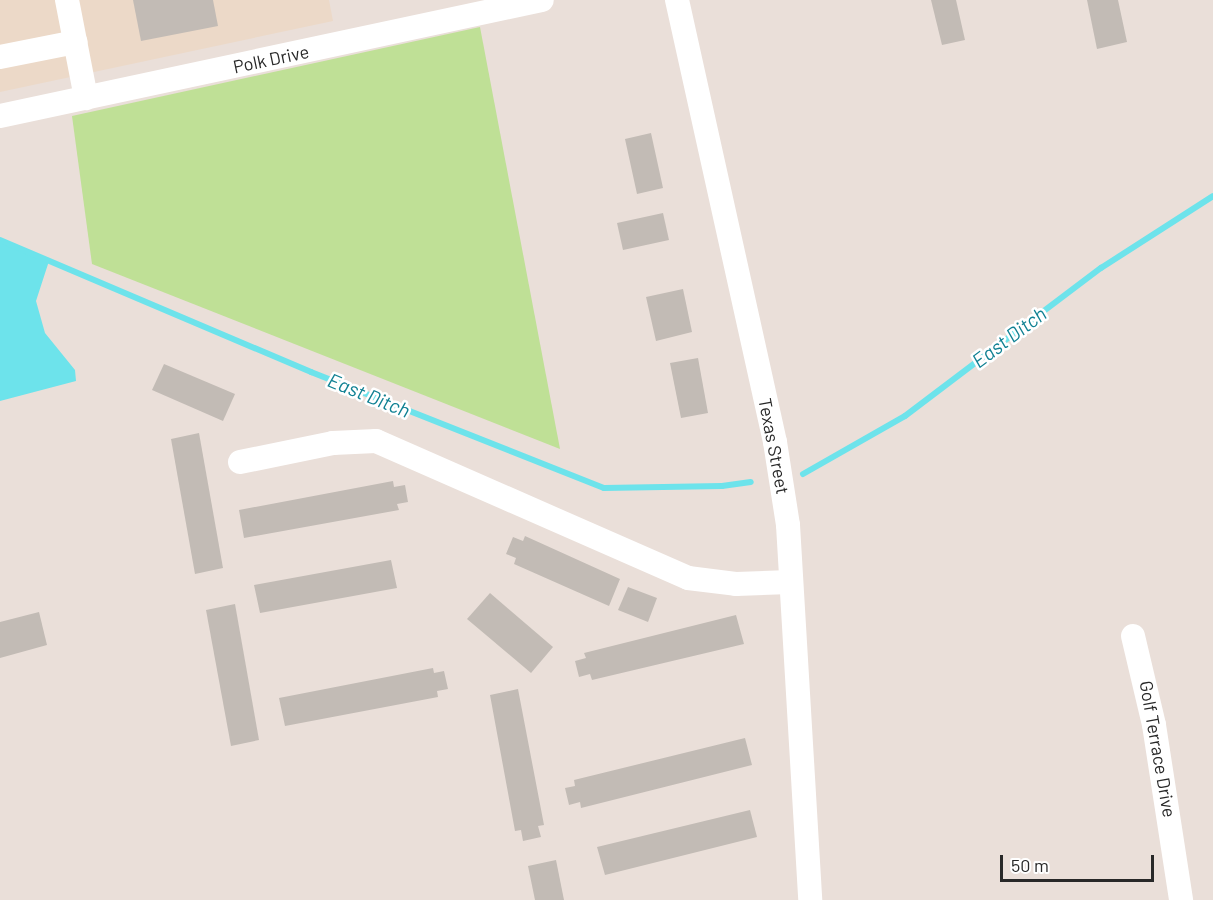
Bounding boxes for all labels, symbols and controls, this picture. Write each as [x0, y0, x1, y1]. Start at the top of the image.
street label: Polk Drive [231, 40, 311, 78]
water label: East Ditch [967, 301, 1051, 373]
water label: East Ditch [324, 368, 414, 422]
street label: Texas Street [754, 396, 794, 496]
street label: Golf Terrace Drive [1135, 679, 1181, 819]
scale bar [1003, 843, 1158, 881]
text: 50 m [1011, 854, 1049, 876]

